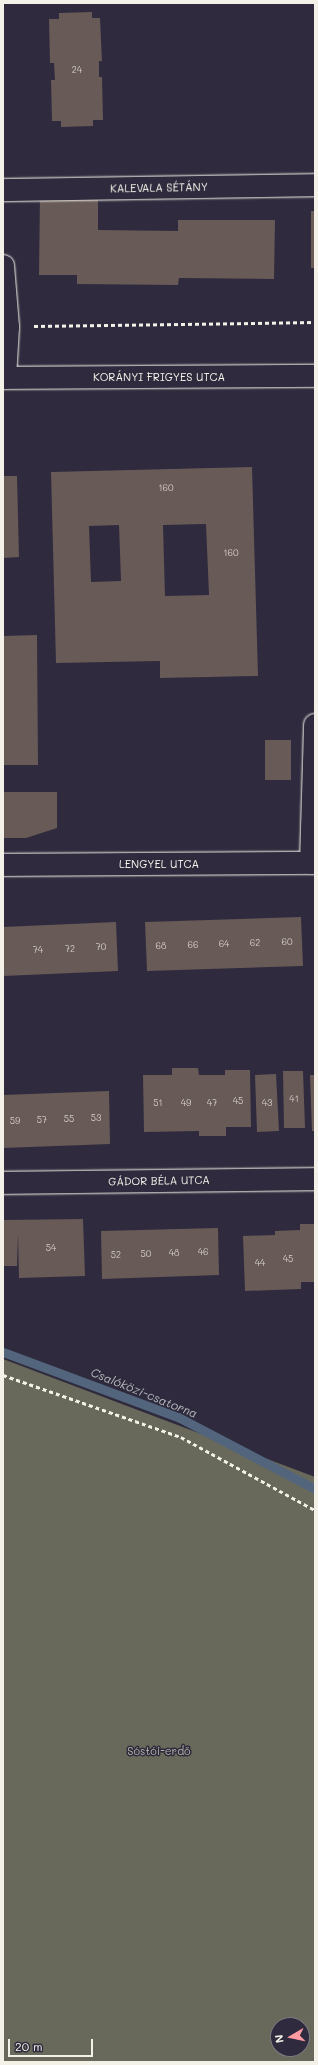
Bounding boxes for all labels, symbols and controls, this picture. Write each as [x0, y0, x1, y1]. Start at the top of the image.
house number: 24 [72, 65, 82, 75]
street label: KALEVALA SÉTÁNY [110, 181, 208, 195]
street label: KORÁNYI FRIGYES UTCA [93, 370, 225, 384]
house number: 160 [158, 483, 174, 493]
house number: 160 [223, 548, 239, 558]
street label: LENGYEL UTCA [119, 857, 199, 871]
house number: 60 [282, 937, 292, 947]
house number: 62 [250, 938, 260, 948]
house number: 64 [219, 939, 229, 949]
house number: 66 [188, 940, 198, 950]
house number: 68 [156, 941, 166, 951]
house number: 70 [96, 942, 106, 952]
house number: 72 [65, 944, 75, 954]
house number: 74 [33, 945, 43, 955]
house number: 41 [289, 1094, 299, 1104]
house number: 45 [233, 1096, 243, 1106]
house number: 51 [153, 1098, 163, 1108]
house number: 49 [181, 1098, 191, 1108]
house number: 47 [207, 1098, 217, 1108]
house number: 43 [262, 1098, 272, 1108]
house number: 53 [91, 1113, 101, 1123]
house number: 55 [64, 1114, 74, 1124]
house number: 57 [37, 1115, 47, 1125]
house number: 59 [10, 1116, 20, 1126]
street label: GÁDOR BÉLA UTCA [108, 1174, 210, 1188]
house number: 54 [46, 1243, 56, 1253]
house number: 46 [198, 1247, 208, 1257]
house number: 48 [169, 1248, 179, 1258]
house number: 50 [141, 1249, 151, 1259]
house number: 52 [111, 1250, 121, 1260]
house number: 45 [283, 1254, 293, 1264]
house number: 44 [255, 1258, 265, 1268]
water label: Csalóközi-csatorna [89, 1365, 199, 1421]
park label: Sóstói-erdő [127, 1744, 191, 1758]
north arrow [270, 2017, 310, 2057]
scale bar [10, 2031, 95, 2057]
text: N [271, 2034, 287, 2044]
text: 20 m [15, 2038, 43, 2054]

